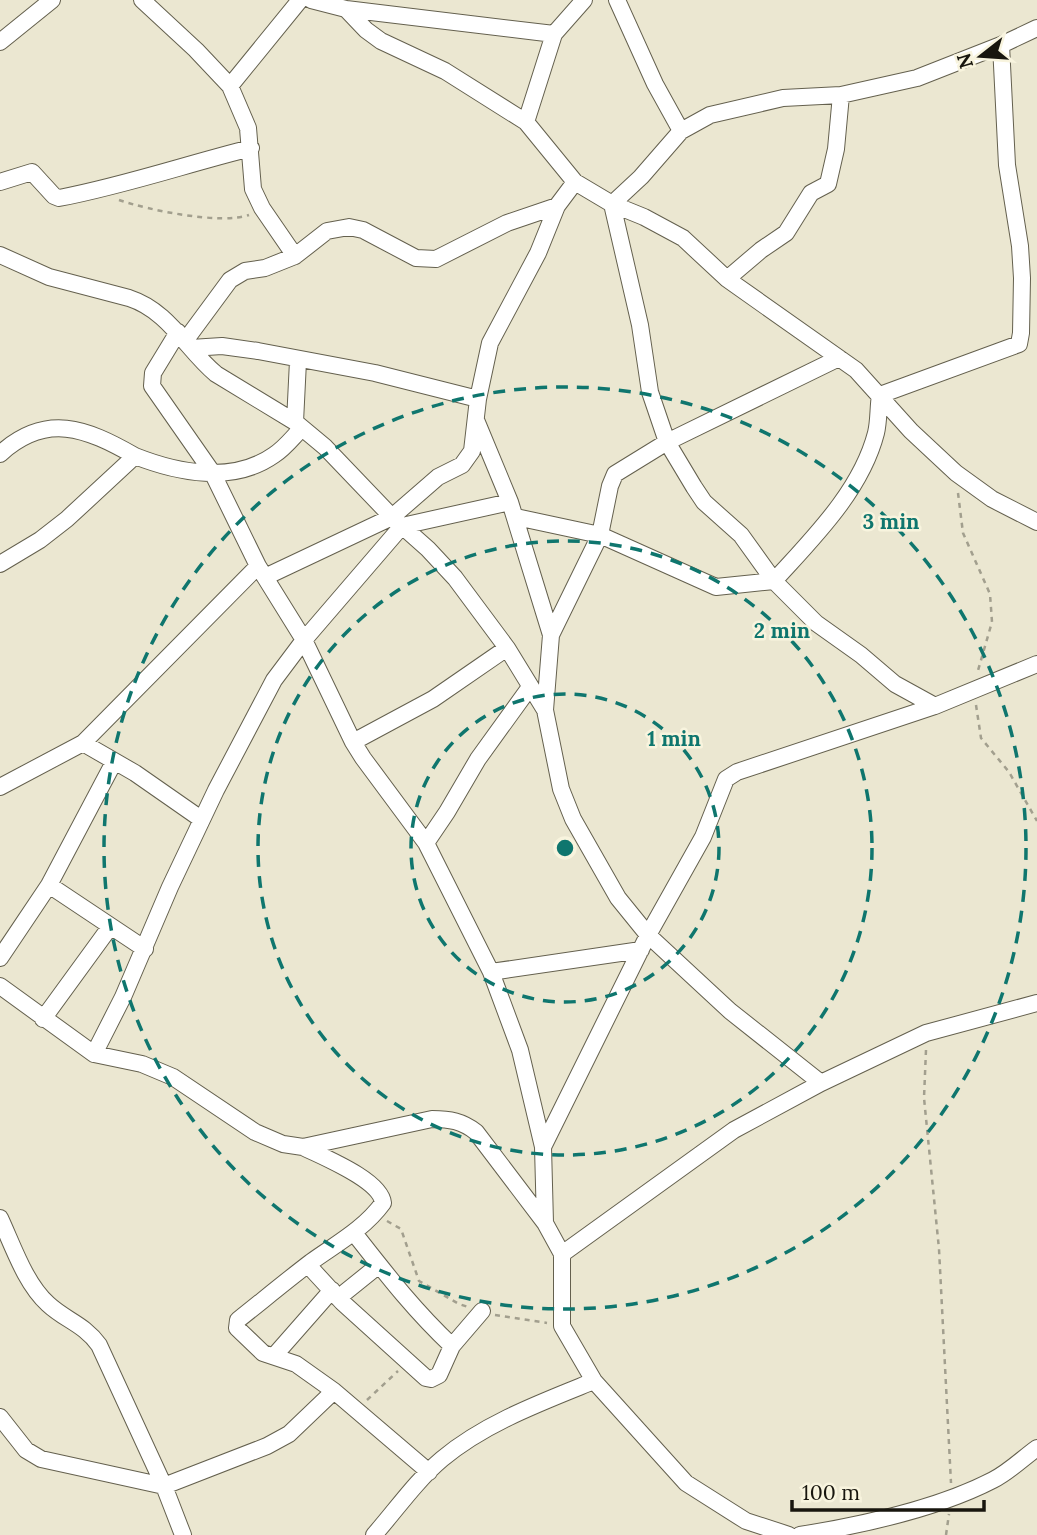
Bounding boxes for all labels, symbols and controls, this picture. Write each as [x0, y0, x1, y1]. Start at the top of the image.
north arrow [946, 21, 1016, 91]
text: N [951, 50, 978, 72]
text: 3 min [863, 508, 919, 535]
text: 2 min [754, 617, 810, 644]
text: 1 min [647, 725, 701, 752]
centre of rings [553, 836, 577, 860]
scale bar [792, 1468, 984, 1512]
text: 100 m [802, 1479, 860, 1506]

